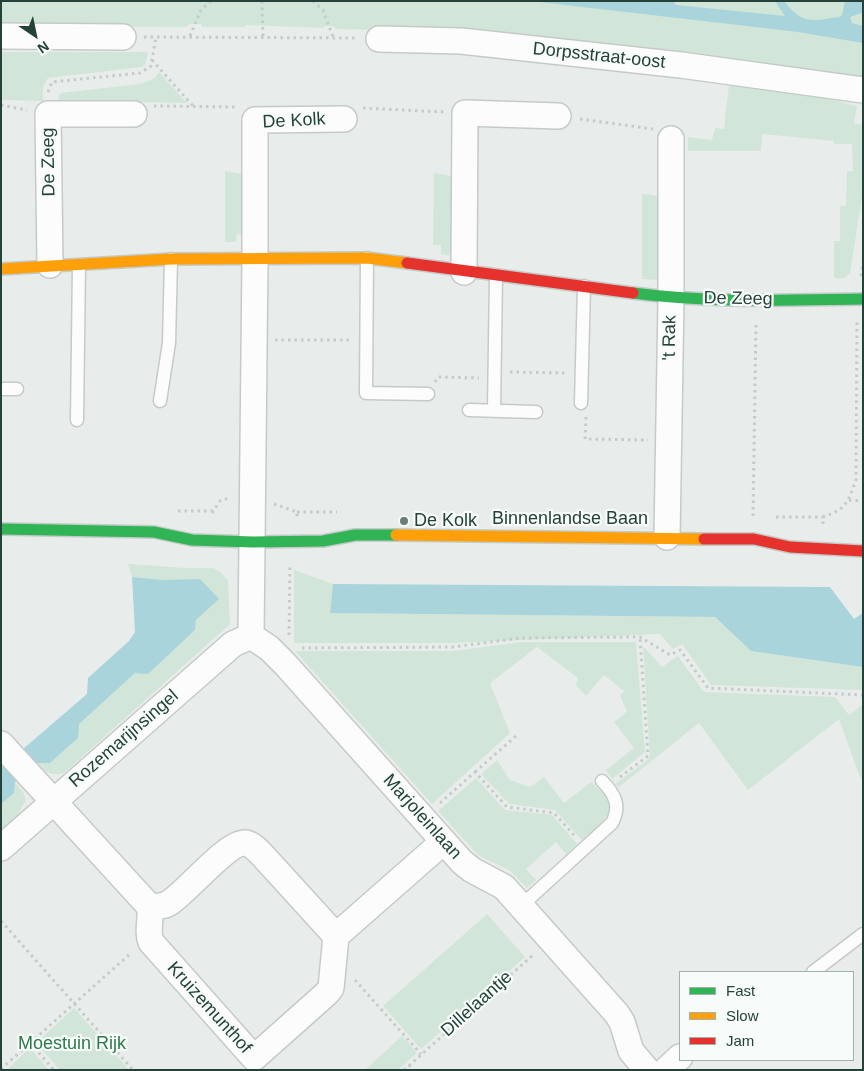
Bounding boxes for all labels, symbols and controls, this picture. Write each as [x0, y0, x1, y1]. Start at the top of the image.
north arrow [10, 10, 60, 60]
text: N [35, 38, 52, 57]
street label: Dorpsstraat-oost [532, 38, 666, 74]
street label: De Kolk [262, 109, 326, 133]
street label: De Zeeg [38, 127, 60, 197]
street label: De Zeeg [703, 288, 773, 310]
street label: 't Rak [659, 315, 681, 361]
street label: Binnenlandse Baan [492, 508, 648, 530]
place label: De Kolk [414, 510, 477, 532]
marker: De Kolk [398, 515, 410, 527]
street label: Rozemarijnsingel [65, 686, 183, 792]
street label: Marjoleinlaan [378, 770, 466, 864]
street label: Kruizemunthof [162, 958, 256, 1058]
street label: Dillelaantje [437, 967, 517, 1041]
legend [679, 971, 854, 1061]
text: Fast [726, 982, 755, 999]
text: Slow [726, 1007, 759, 1024]
text: Jam [726, 1032, 754, 1049]
park label: Moestuin Rijk [18, 1033, 126, 1055]

